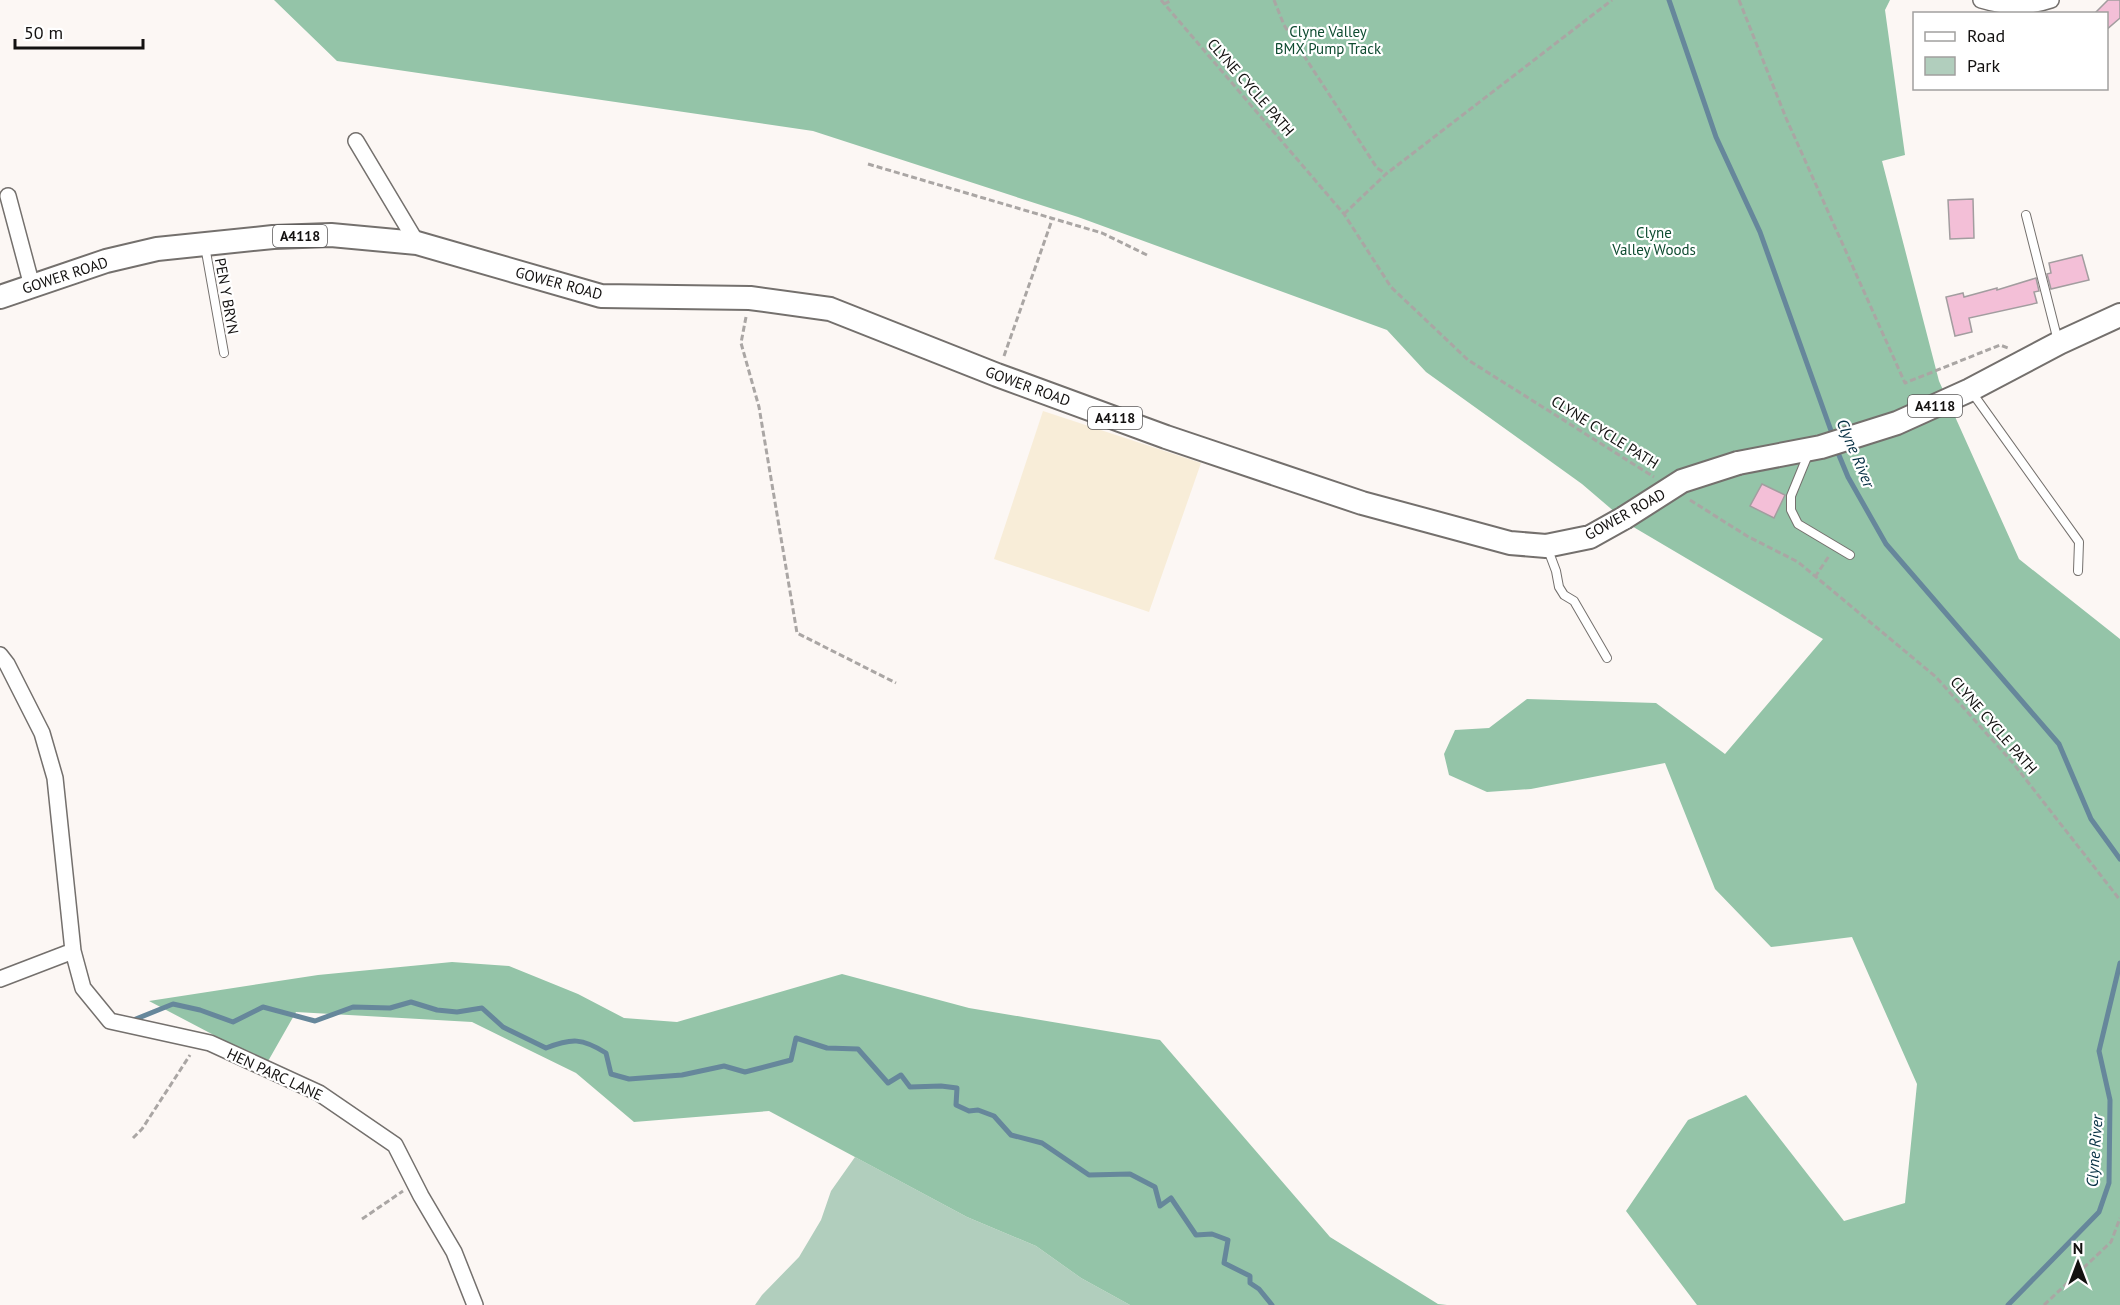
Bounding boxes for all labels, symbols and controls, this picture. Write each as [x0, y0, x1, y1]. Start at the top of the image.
scale bar [15, 12, 142, 50]
legend [1913, 12, 2108, 90]
text: 50 m [24, 21, 63, 44]
park label: Clyne Valley BMX Pump Track [1275, 22, 1382, 58]
text: Road [1967, 24, 2005, 47]
street label: CLYNE CYCLE PATH [1203, 34, 1299, 140]
text: Park [1967, 54, 2000, 77]
park label: Clyne Valley Woods [1611, 223, 1696, 259]
road number: A4118 [273, 225, 327, 247]
street label: GOWER ROAD [20, 252, 110, 298]
street label: PEN Y BRYN [211, 256, 243, 336]
street label: GOWER ROAD [513, 262, 605, 304]
street label: GOWER ROAD [983, 362, 1073, 410]
street label: CLYNE CYCLE PATH [1548, 391, 1662, 473]
road number: A4118 [1908, 395, 1962, 417]
road number: A4118 [1088, 407, 1142, 429]
water label: Clyne River [1833, 416, 1880, 492]
street label: GOWER ROAD [1581, 484, 1669, 544]
street label: CLYNE CYCLE PATH [1946, 672, 2042, 778]
street label: HEN PARC LANE [224, 1044, 326, 1104]
water label: Clyne River [2081, 1112, 2107, 1188]
north arrow [2048, 1233, 2108, 1293]
text: N [2073, 1238, 2083, 1258]

